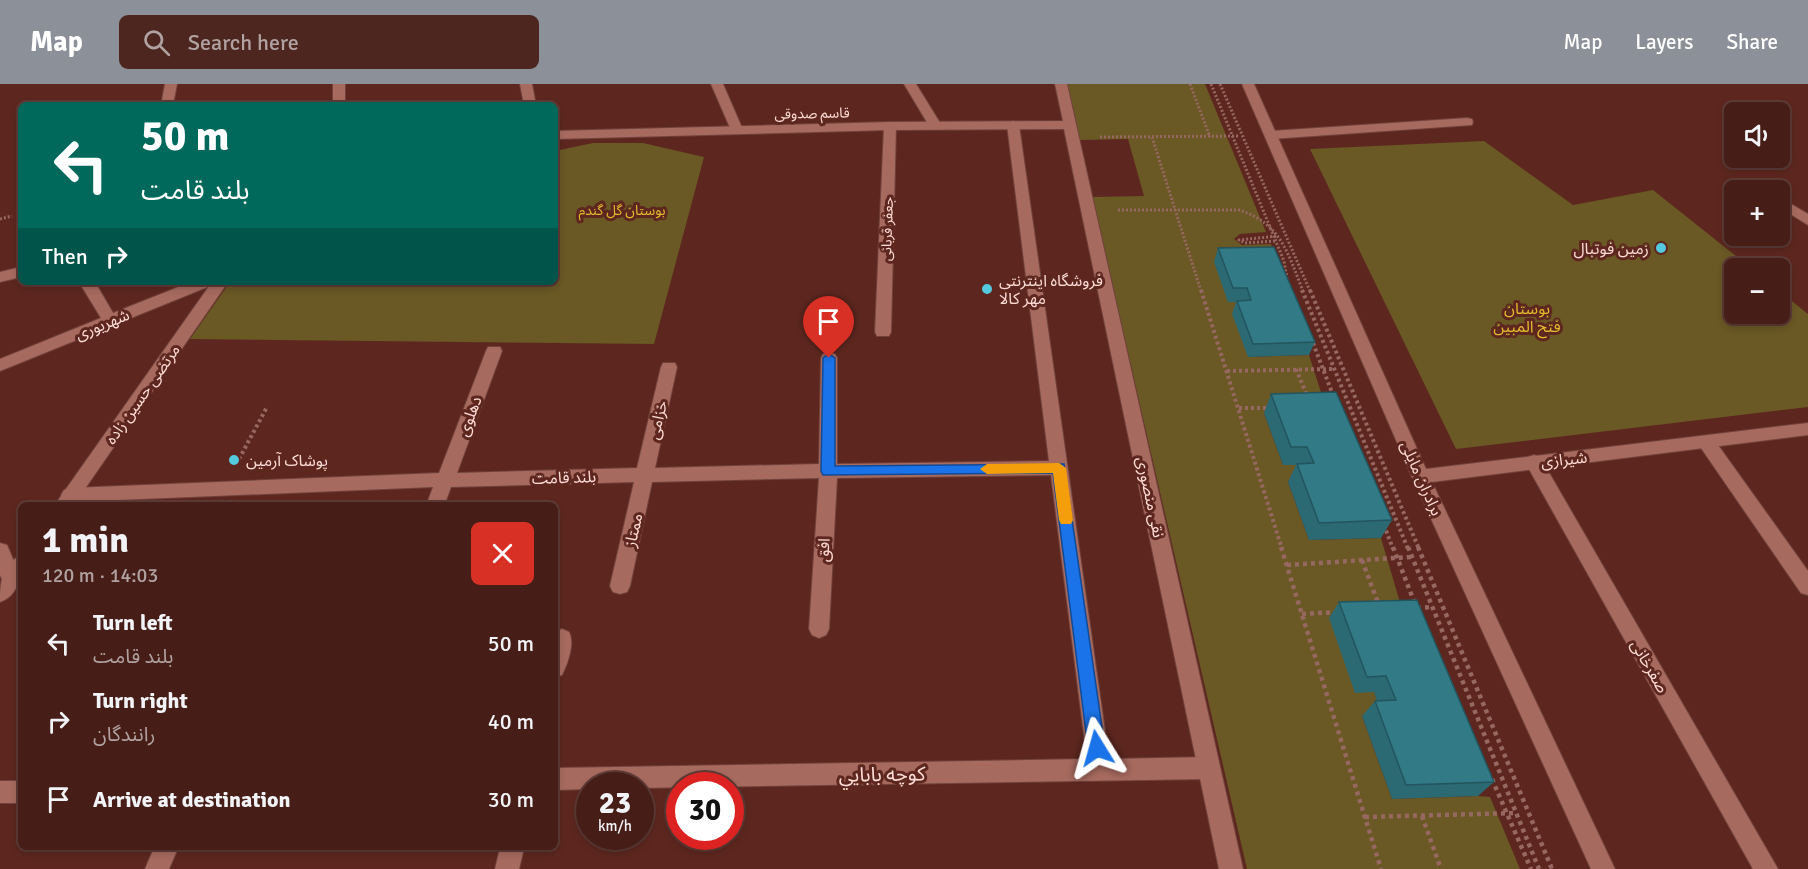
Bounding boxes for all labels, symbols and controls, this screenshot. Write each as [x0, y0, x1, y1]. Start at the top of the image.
search box [119, 15, 539, 69]
text: Map [30, 25, 83, 59]
icon: search [140, 26, 173, 59]
text: Search here [188, 29, 299, 56]
text: Map [1564, 29, 1602, 55]
text: Layers [1635, 29, 1693, 55]
text: Share [1726, 29, 1778, 55]
map controls [1724, 102, 1790, 324]
button: sound [1724, 102, 1790, 168]
street label: قاسم صدوقی [774, 104, 850, 125]
text: 50 m [141, 111, 230, 162]
icon: left [42, 126, 120, 204]
text: بلند قامت [141, 174, 250, 207]
button: + [1724, 180, 1790, 246]
street label: جعفر قربانی [878, 197, 897, 261]
park label: بوستان گل گندم [578, 202, 666, 221]
place label: زمین فوتبال [1573, 239, 1649, 259]
icon: right [100, 240, 133, 273]
marker: زمین فوتبال [1654, 241, 1668, 255]
text: Then [42, 243, 88, 270]
button: − [1724, 258, 1790, 324]
place label: فروشگاه اینترنتی مهر کالا [999, 271, 1103, 309]
marker: فروشگاه اینترنتی مهر کالا [980, 282, 994, 296]
pin [803, 296, 854, 358]
park label: بوستان فتح المبین [1493, 299, 1561, 339]
street label: شهریوری [72, 305, 132, 345]
icon: arrive [812, 305, 845, 338]
street label: مرتضی حسین زاده [101, 341, 185, 448]
street label: دهلوی [453, 393, 487, 439]
street label: خزامی [644, 399, 672, 442]
street label: برادران مایلی [1396, 438, 1446, 519]
street label: شیرازی [1540, 448, 1588, 472]
place label: پوشاک آرمین [246, 451, 328, 471]
marker: پوشاک آرمین [227, 453, 241, 467]
street label: نقی منصوری [1132, 455, 1168, 539]
street label: بلند قامت [532, 467, 597, 489]
street label: ممتاز [620, 511, 648, 550]
text: 1 min [42, 518, 129, 563]
button: close [471, 522, 534, 585]
street label: افق [813, 538, 835, 563]
text: 120 m · 14:03 [42, 563, 158, 588]
text: Turn left [93, 609, 173, 636]
icon: left [42, 627, 75, 660]
text: 50 m [488, 630, 534, 657]
street label: صفرخانی [1626, 636, 1672, 697]
text: بلند قامت [93, 644, 173, 669]
text: Turn right [93, 687, 188, 714]
icon: right [42, 705, 75, 738]
text: 40 m [488, 708, 534, 735]
position arrow [1065, 716, 1129, 780]
text: رانندگان [93, 722, 155, 747]
street label: كوچه بابايي [838, 761, 926, 790]
speed limit sign: 30 [666, 772, 744, 850]
icon: arrive [42, 783, 75, 816]
text: 23 [599, 785, 631, 822]
text: Arrive at destination [93, 786, 290, 813]
text: 30 m [488, 786, 534, 813]
text: km/h [598, 817, 632, 835]

